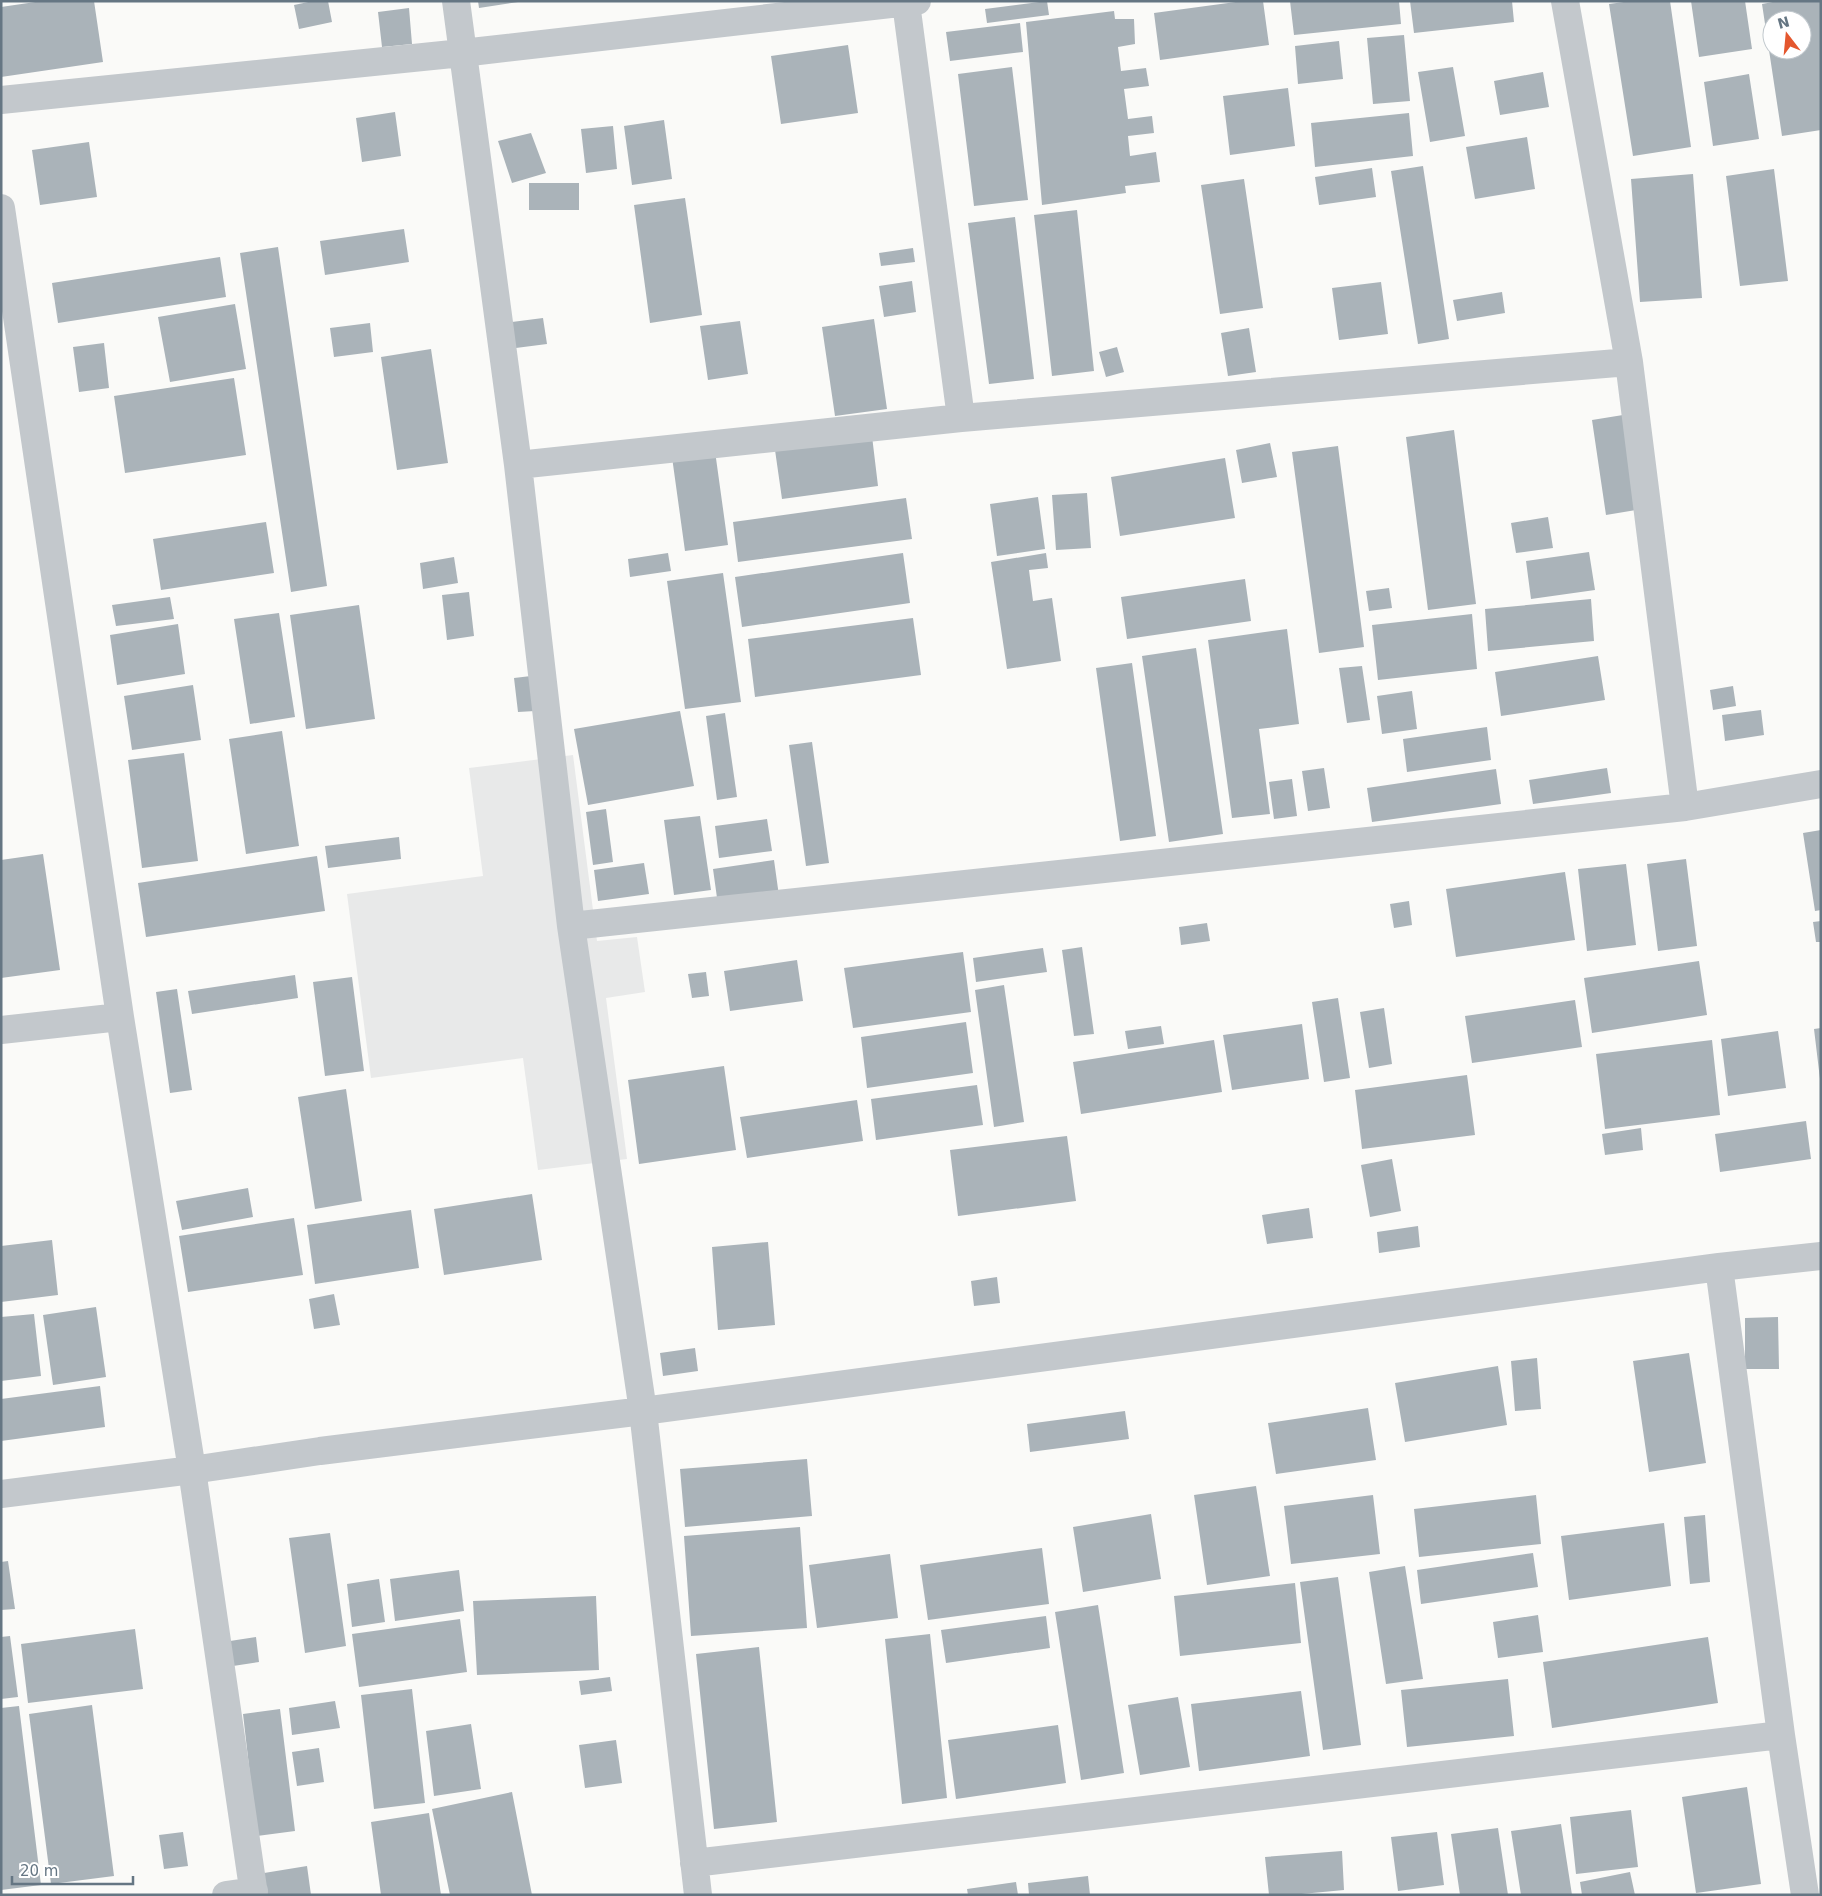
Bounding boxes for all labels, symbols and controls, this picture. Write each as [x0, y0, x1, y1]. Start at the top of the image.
north arrow [1762, 10, 1812, 60]
text: N [1776, 13, 1791, 32]
scale bar [12, 1854, 134, 1886]
text: 20 m [20, 1862, 58, 1880]

